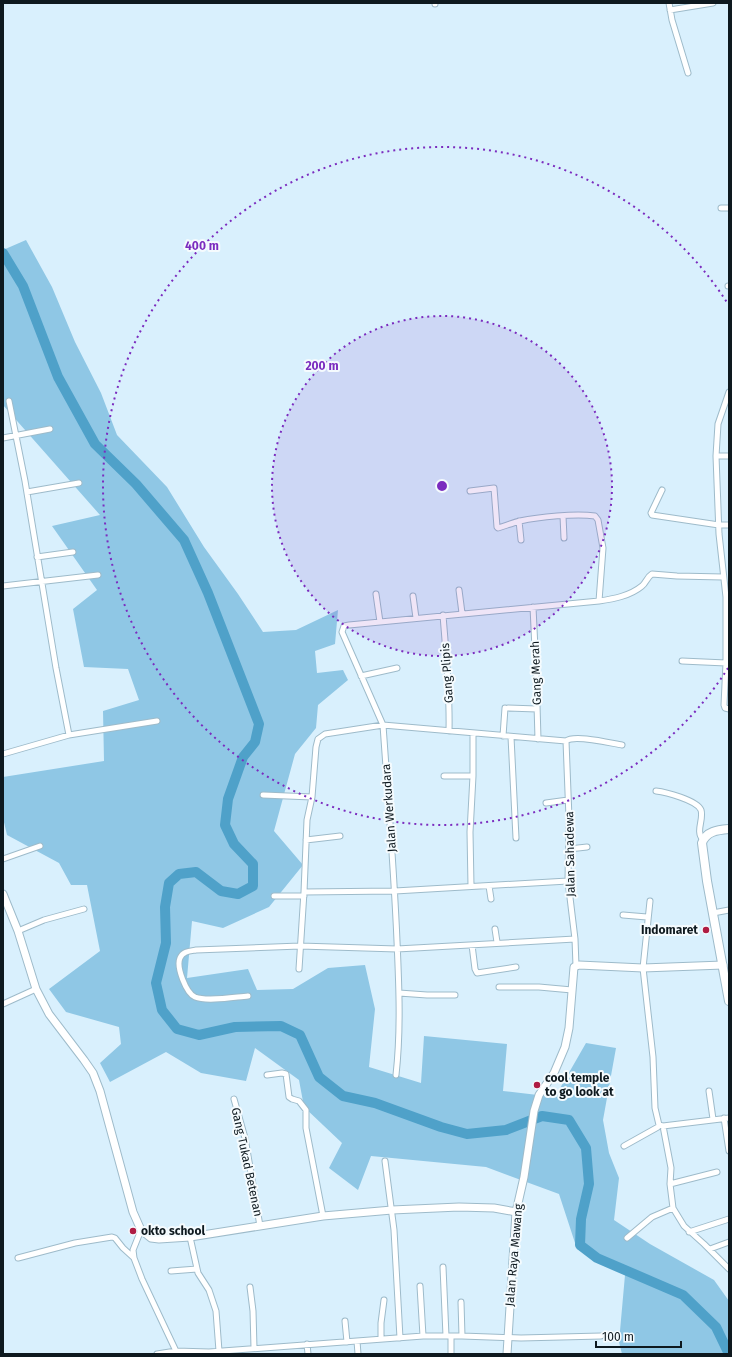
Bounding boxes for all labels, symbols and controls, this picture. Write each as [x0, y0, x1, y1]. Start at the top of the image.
text: 400 m [185, 239, 219, 253]
text: 200 m [305, 359, 339, 373]
centre of rings [435, 479, 449, 493]
street label: Gang Merah [528, 641, 544, 705]
street label: Gang Plipis [438, 642, 456, 704]
street label: Jalan Werkudara [379, 763, 399, 853]
street label: Jalan Sahadewa [562, 811, 578, 897]
place label: Indomaret [641, 923, 698, 937]
marker: Indomaret [701, 925, 711, 935]
place label: cool temple to go look at [545, 1071, 614, 1099]
marker: cool temple to go look at [532, 1080, 542, 1090]
street label: Gang Tukad Betenan [229, 1106, 265, 1218]
street label: Jalan Raya Mawang [503, 1202, 526, 1307]
place label: okto school [141, 1224, 205, 1238]
marker: okto school [128, 1226, 138, 1236]
scale bar [596, 1323, 681, 1349]
text: 100 m [602, 1330, 634, 1344]

